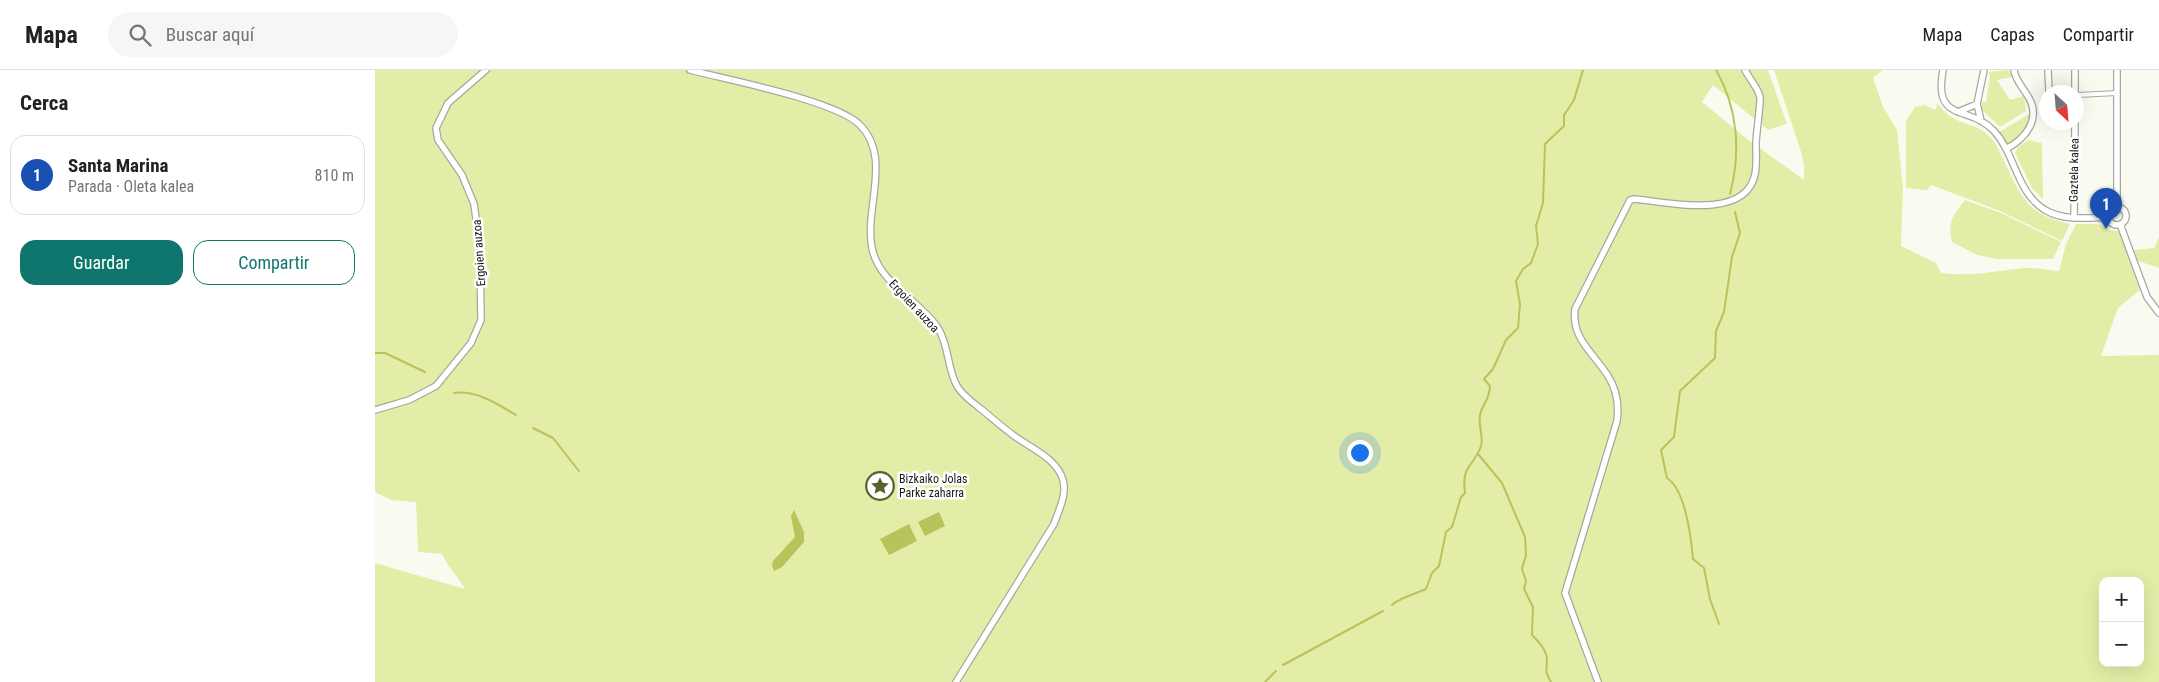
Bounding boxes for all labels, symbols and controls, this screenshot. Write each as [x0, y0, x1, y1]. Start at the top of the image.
search box [108, 12, 458, 57]
text: Mapa [25, 21, 78, 49]
icon: search [126, 21, 154, 49]
text: Buscar aquí [166, 23, 254, 46]
text: Mapa [1923, 24, 1962, 45]
text: Capas [1990, 24, 2035, 45]
text: Compartir [2063, 24, 2134, 45]
north arrow [2039, 85, 2084, 130]
text: Cerca [20, 91, 68, 115]
street label: Gaztela kalea [2066, 138, 2082, 202]
text: Santa Marina [68, 154, 168, 177]
text: 1 [33, 166, 41, 185]
text: 810 m [315, 166, 354, 185]
text: Parada · Oleta kalea [68, 177, 194, 196]
pin: 1 [2090, 188, 2122, 229]
street label: Ergoien auzoa [470, 219, 488, 287]
button: Guardar [20, 240, 183, 285]
button: Compartir [193, 240, 355, 285]
street label: Ergoien auzoa [886, 277, 942, 335]
your location [1347, 440, 1373, 466]
place icon: Bizkaiko Jolas Parke zaharra [865, 471, 895, 501]
place label: Bizkaiko Jolas Parke zaharra [899, 472, 967, 500]
map controls [2099, 577, 2144, 667]
button: + [2099, 577, 2144, 622]
button: − [2099, 622, 2144, 667]

